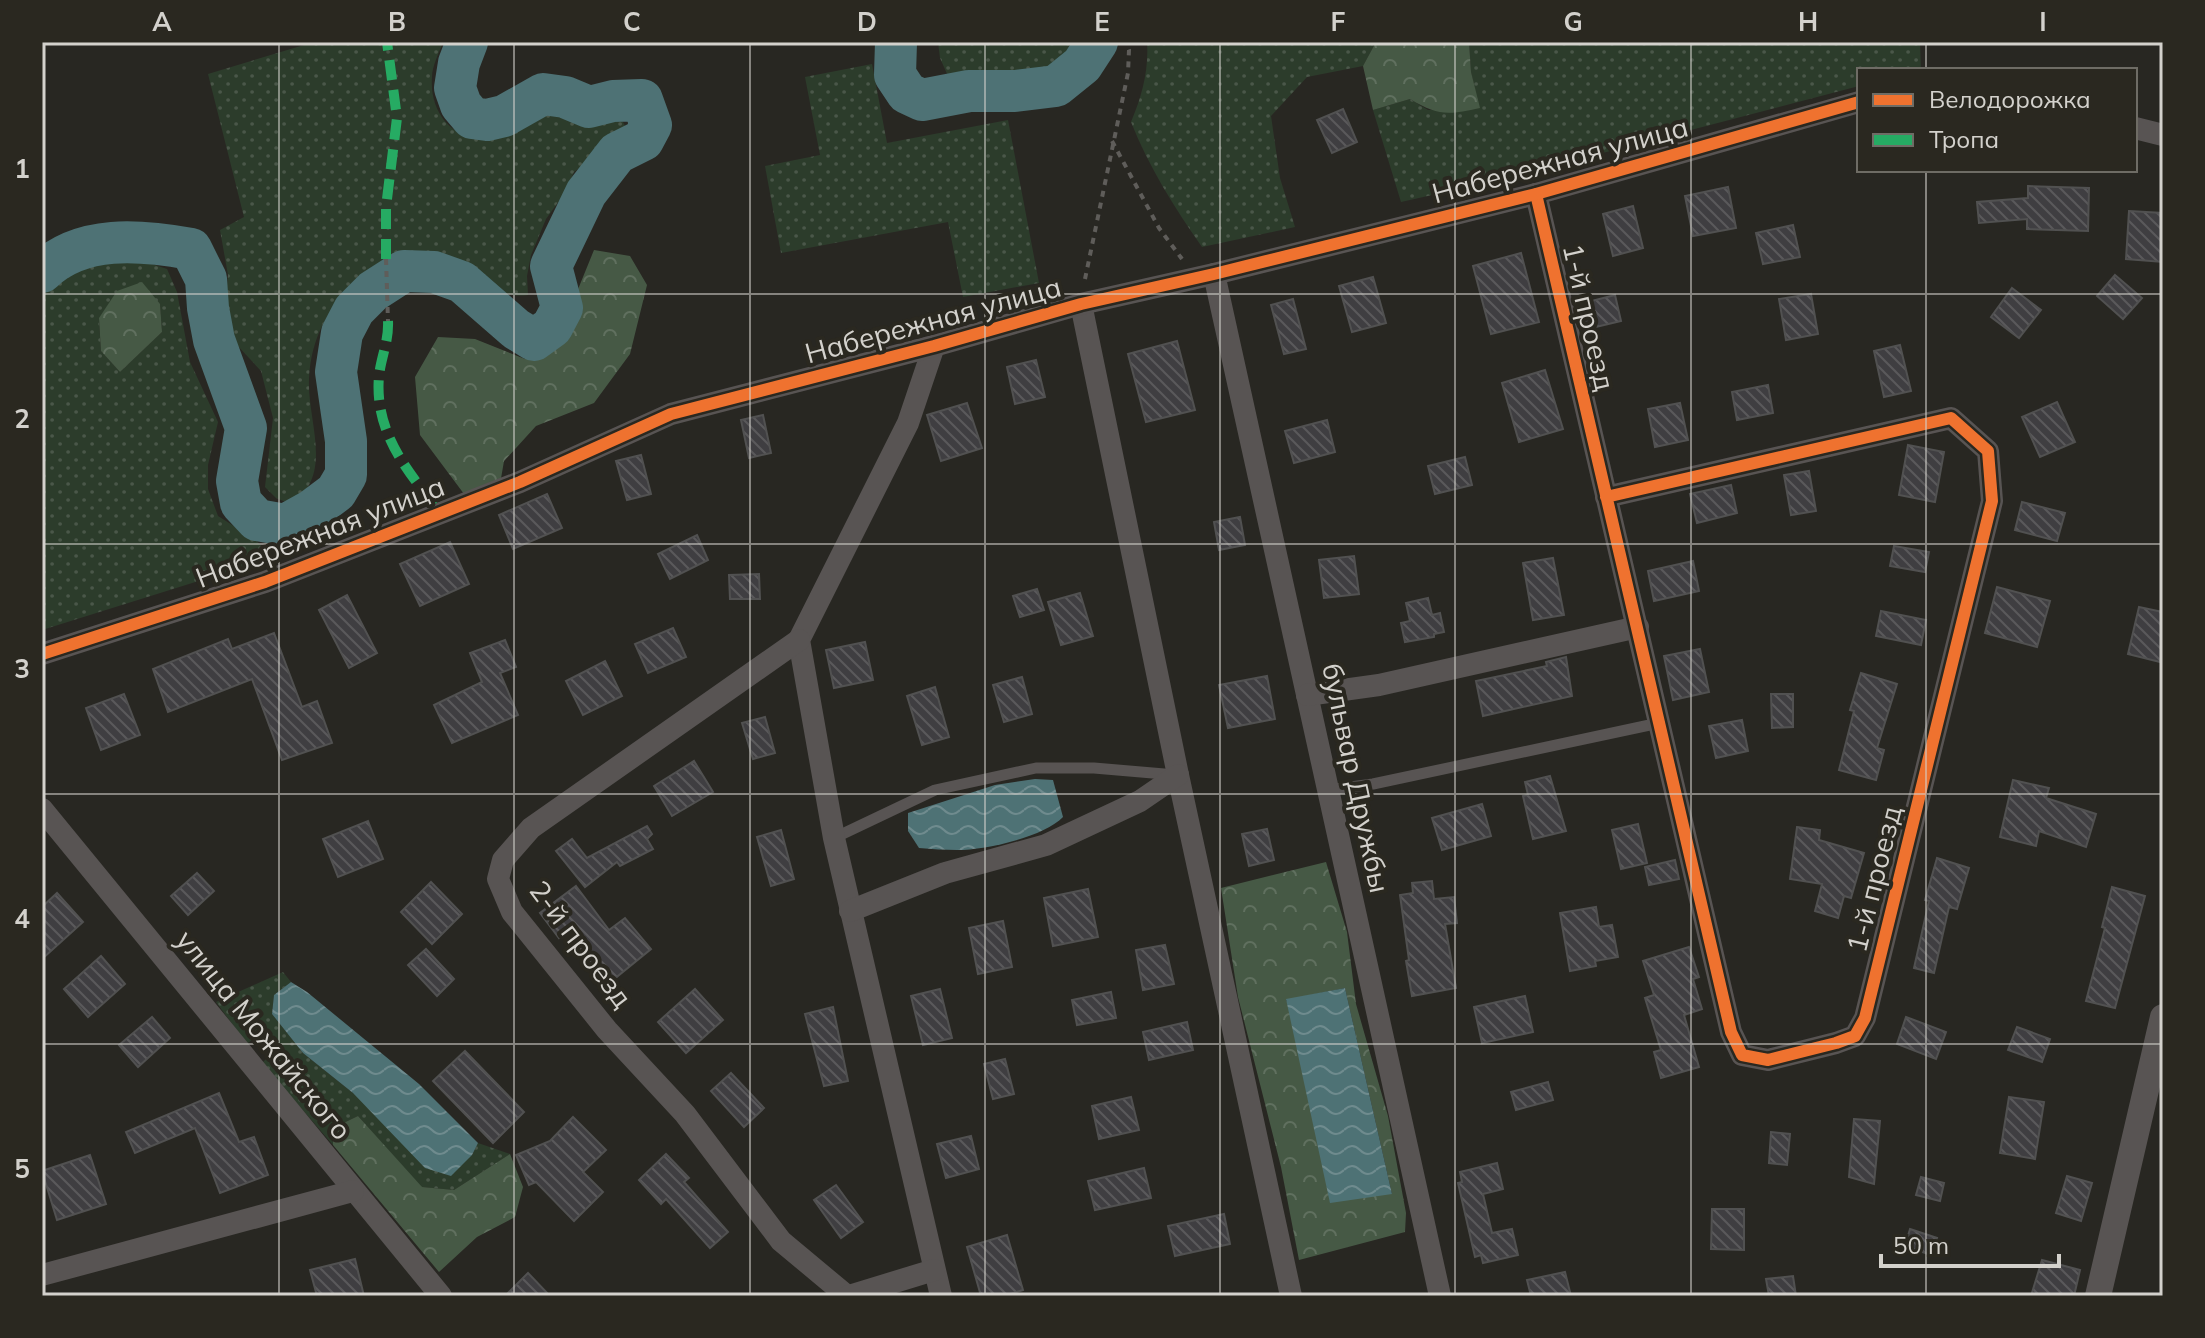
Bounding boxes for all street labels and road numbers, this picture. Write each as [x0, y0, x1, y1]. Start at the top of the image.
street label: Набережная улица [1428, 108, 1692, 211]
street label: 1-й проезд [1556, 240, 1623, 394]
street label: Набережная улица [801, 268, 1065, 371]
street label: Набережная улица [190, 468, 449, 595]
street label: бульвар Дружбы [1315, 660, 1398, 896]
street label: 1-й проезд [1838, 802, 1909, 956]
street label: 2-й проезд [522, 873, 640, 1014]
street label: улица Можайского [169, 923, 360, 1147]

